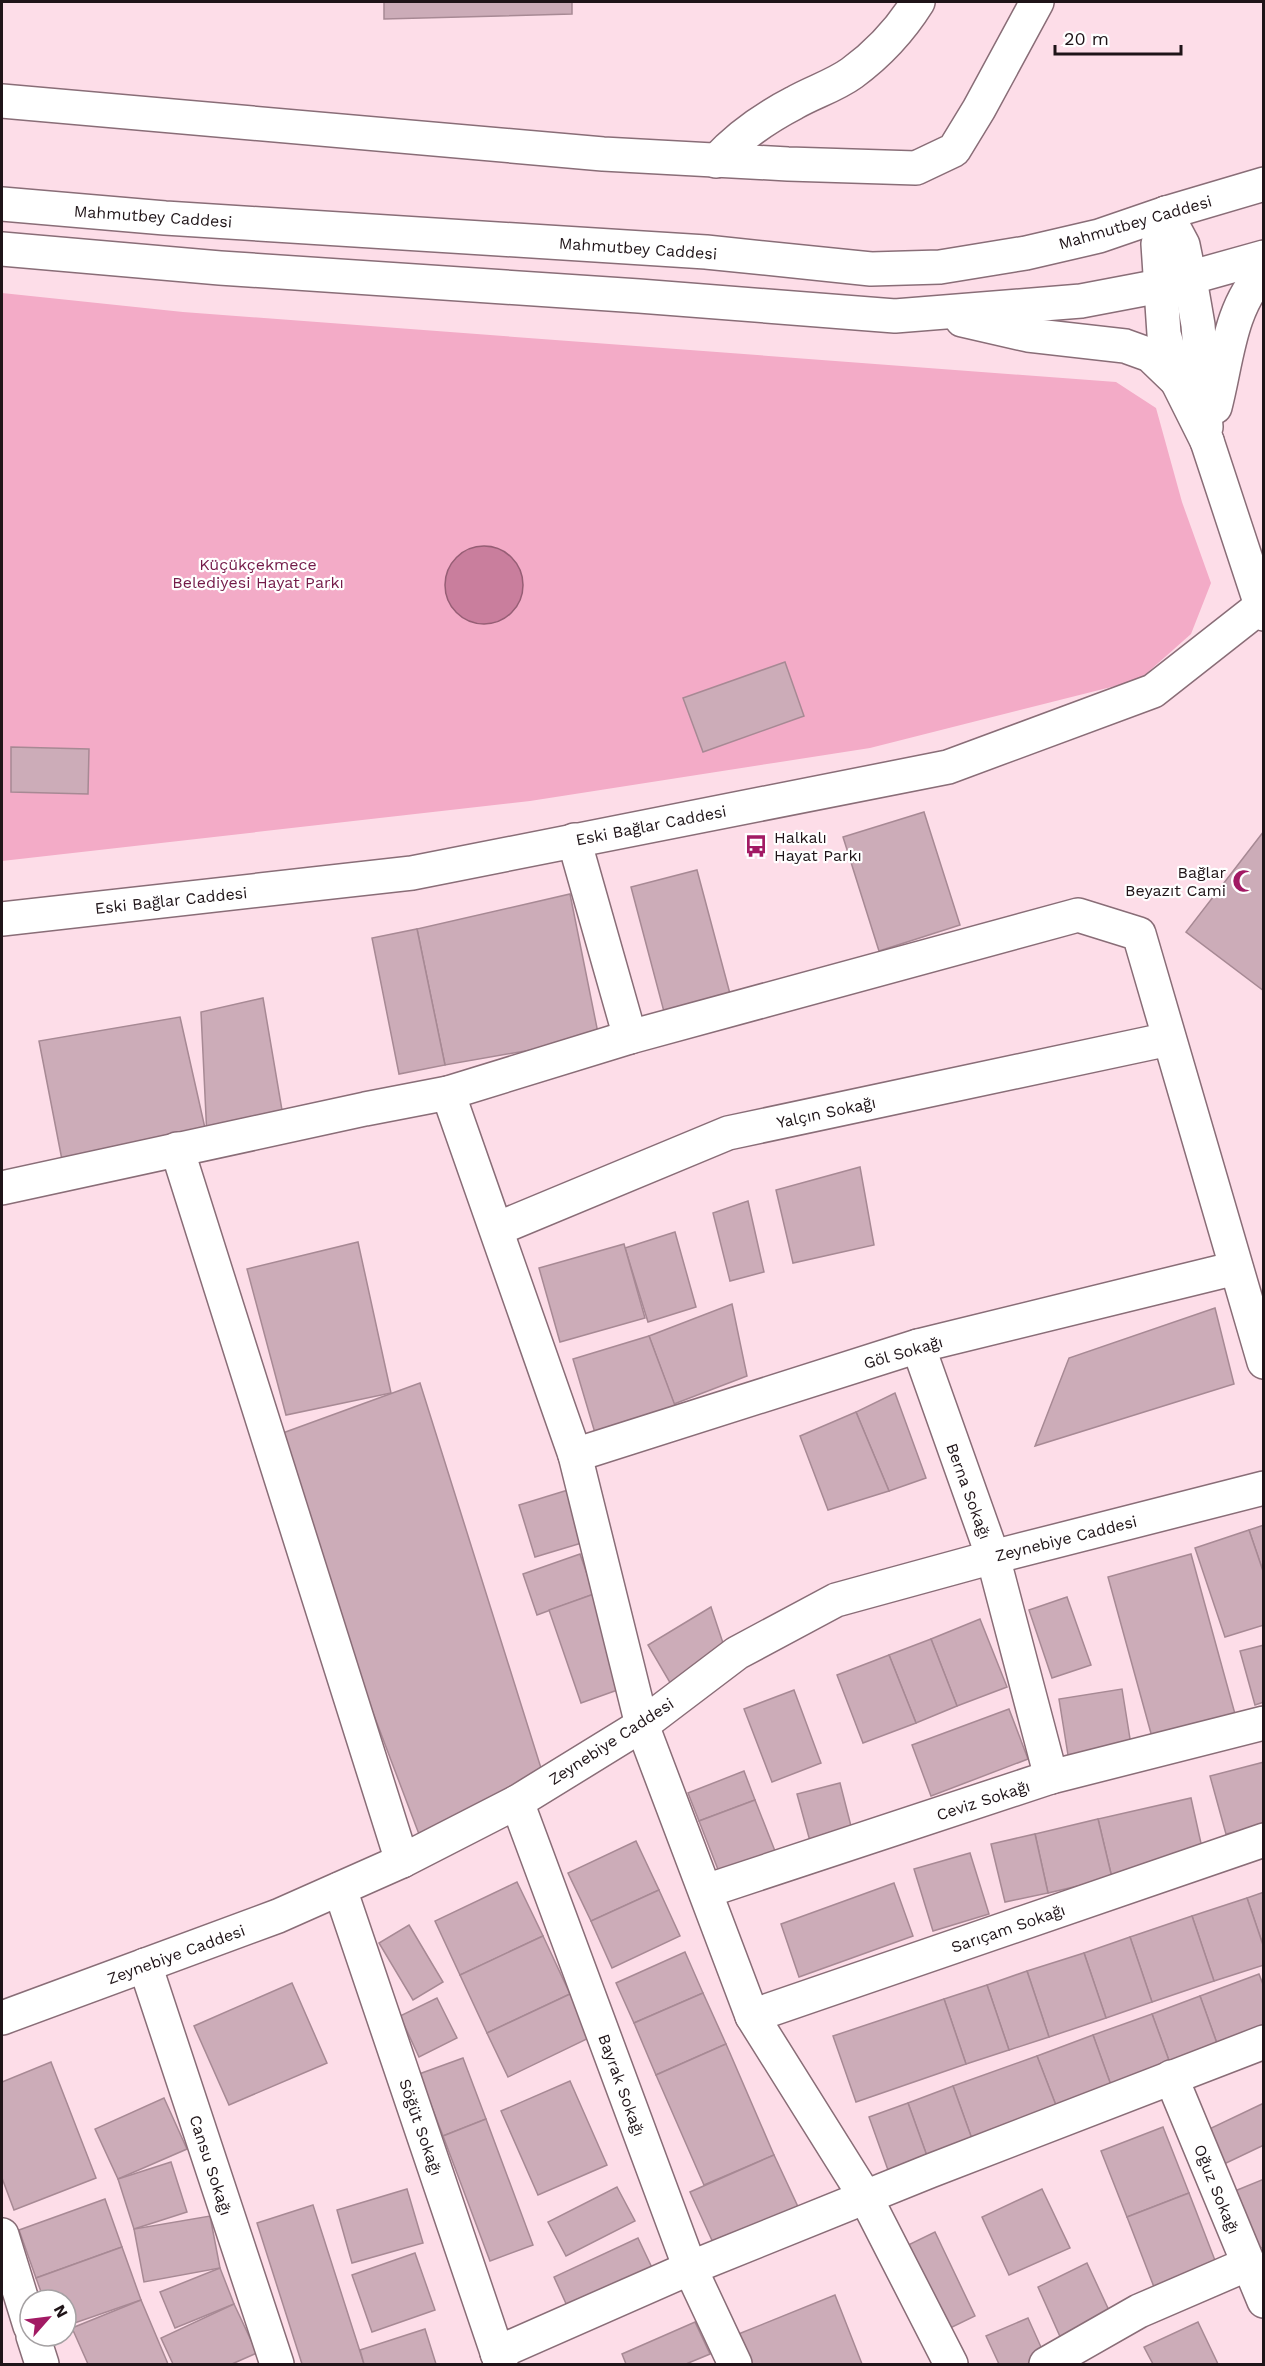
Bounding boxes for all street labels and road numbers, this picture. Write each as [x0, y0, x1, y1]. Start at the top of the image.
street label: Mahmutbey Caddesi [1056, 191, 1214, 253]
street label: Mahmutbey Caddesi [73, 201, 233, 232]
street label: Mahmutbey Caddesi [558, 233, 718, 264]
street label: Eski Bağlar Caddesi [574, 802, 728, 849]
street label: Eski Bağlar Caddesi [94, 883, 248, 918]
street label: Yalçın Sokağı [775, 1093, 877, 1132]
street label: Göl Sokağı [861, 1332, 945, 1373]
street label: Berna Sokağı [942, 1441, 995, 1542]
street label: Zeynebiye Caddesi [993, 1512, 1139, 1565]
street label: Zeynebiye Caddesi [545, 1694, 677, 1789]
street label: Ceviz Sokağı [934, 1776, 1032, 1825]
street label: Sarıçam Sokağı [949, 1900, 1068, 1957]
street label: Zeynebiye Caddesi [105, 1921, 248, 1988]
street label: Bayrak Sokağı [594, 2031, 649, 2139]
street label: Söğüt Sokağı [395, 2076, 446, 2178]
street label: Cansu Sokağı [185, 2113, 236, 2218]
street label: Oğuz Sokağı [1190, 2142, 1243, 2237]

